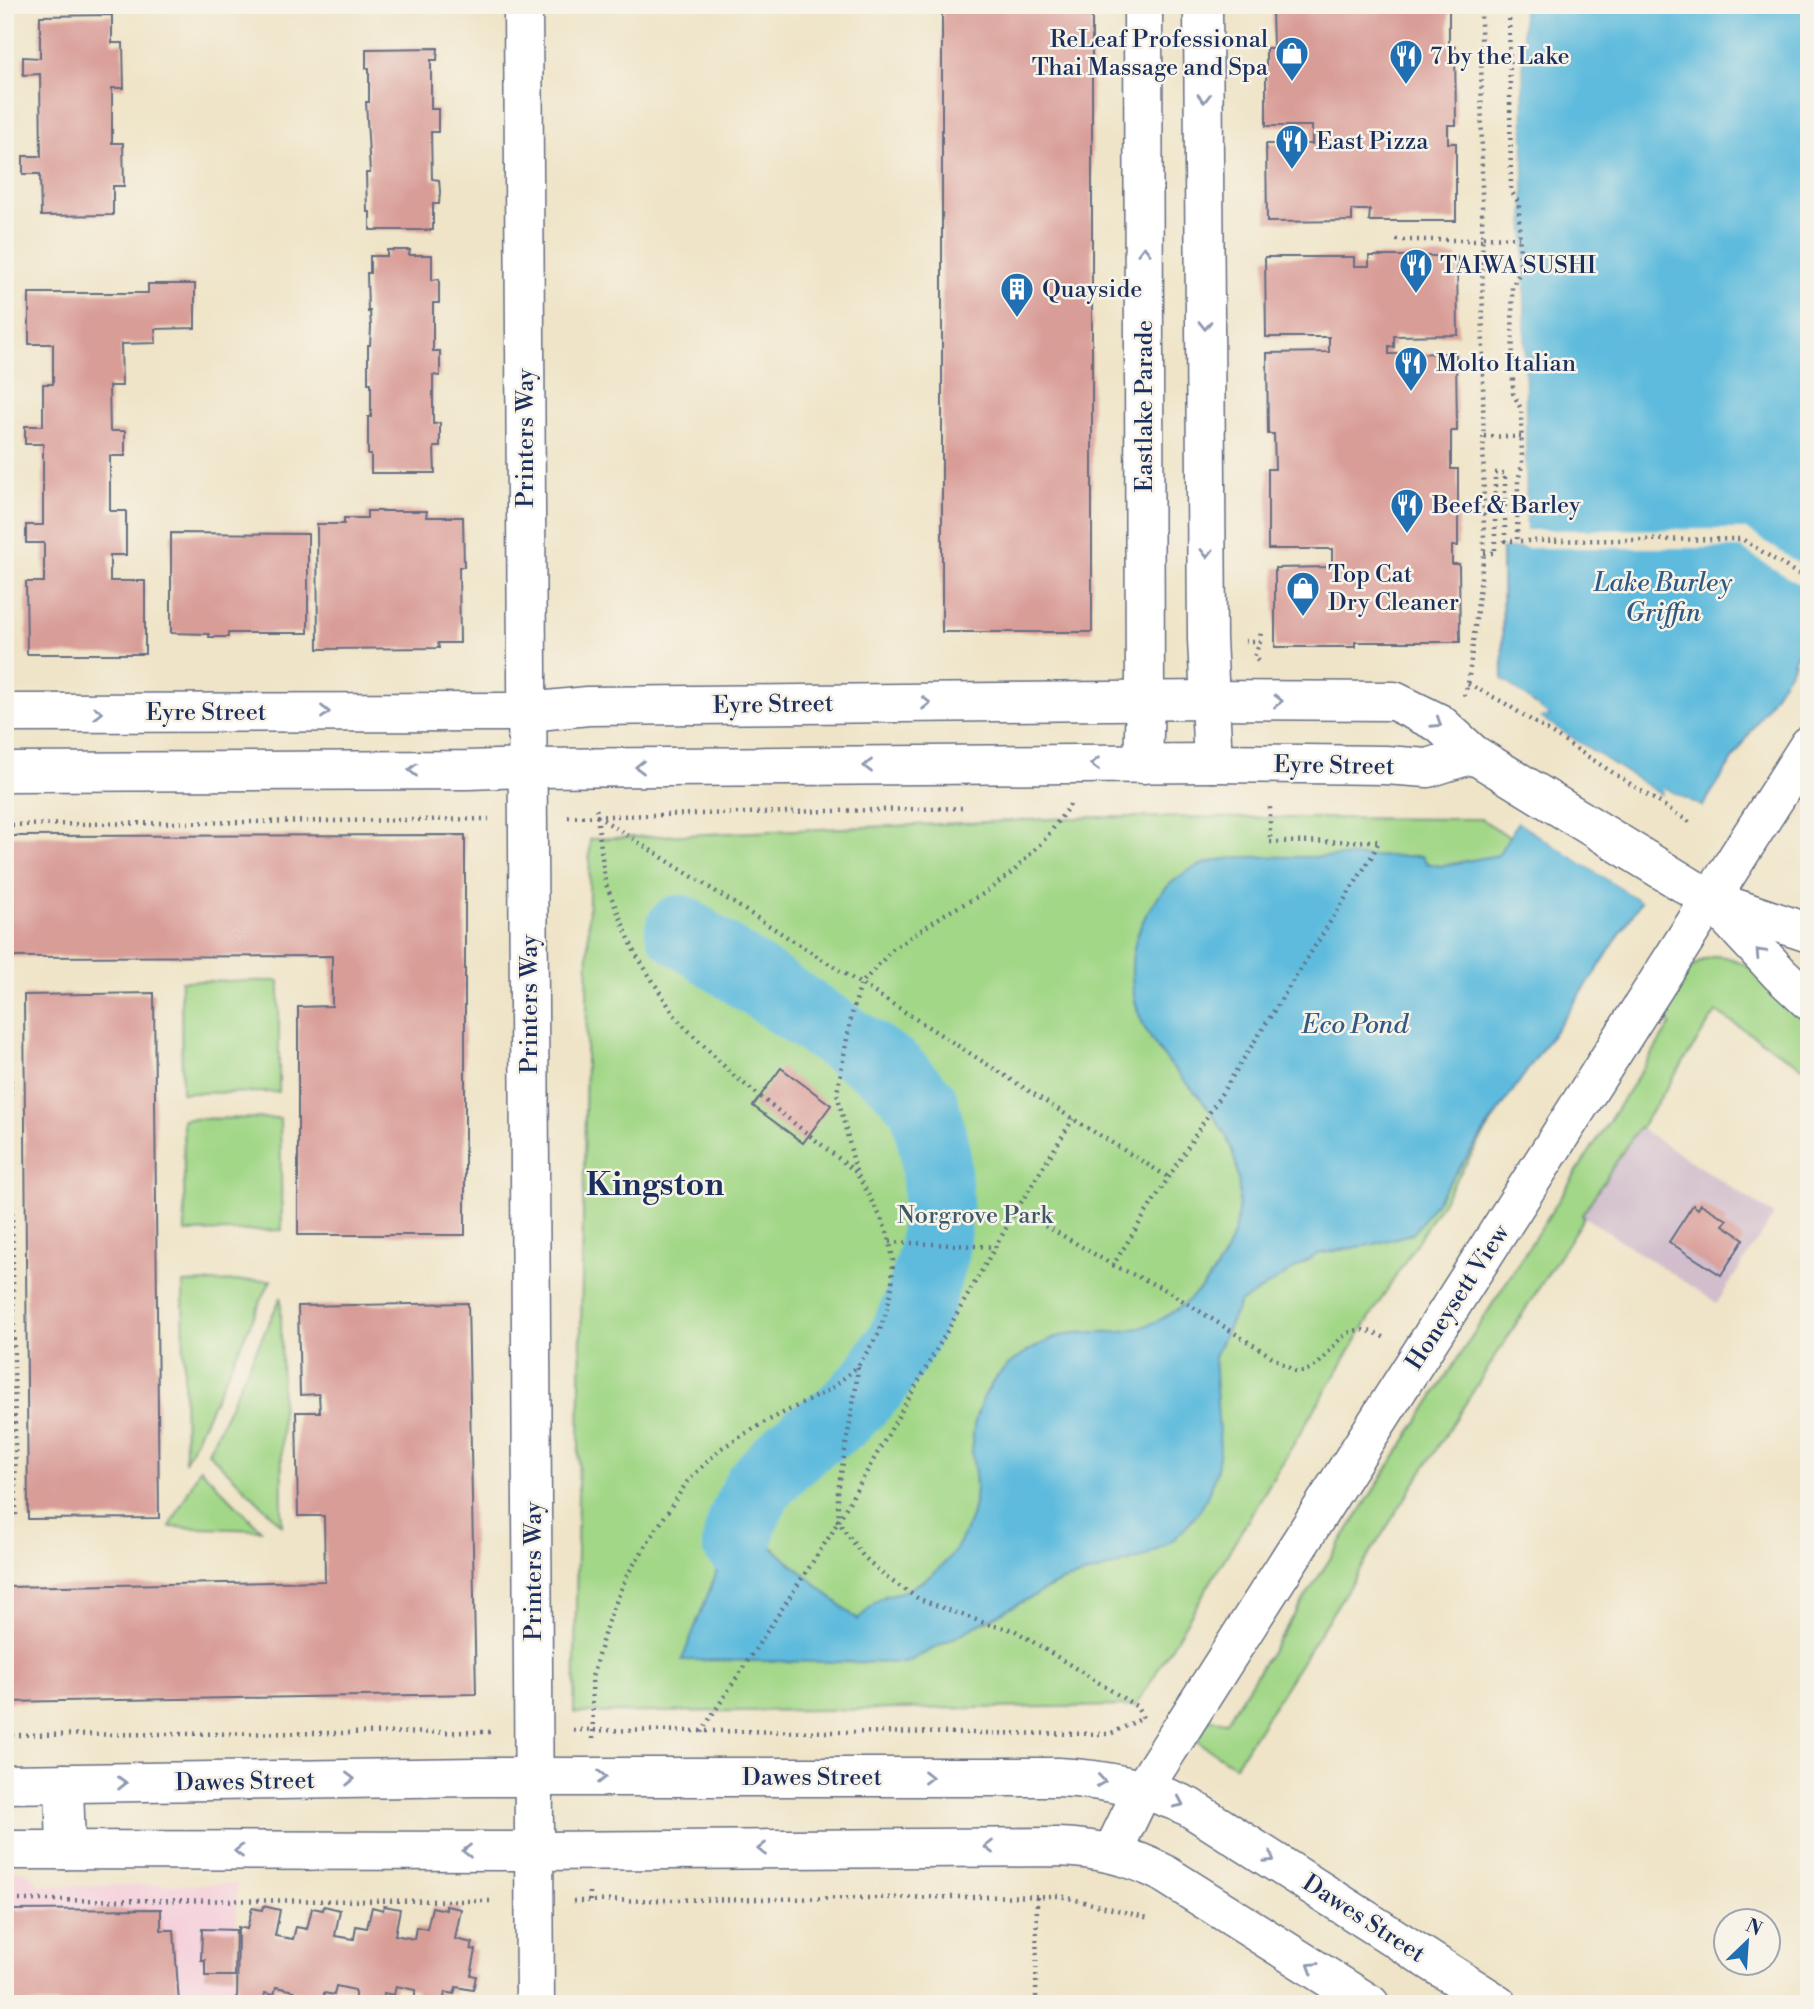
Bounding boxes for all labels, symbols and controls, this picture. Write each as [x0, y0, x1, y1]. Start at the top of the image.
place label: ReLeaf Professional Thai Massage and Spa [1032, 25, 1269, 83]
shop icon: ReLeaf Professional Thai Massage and Spa [1273, 34, 1311, 83]
restaurant icon: 7 by the Lake [1387, 37, 1425, 86]
place label: 7 by the Lake [1430, 42, 1570, 72]
one-way arrow [1196, 93, 1212, 104]
restaurant icon: East Pizza [1273, 122, 1311, 171]
place label: East Pizza [1316, 127, 1429, 157]
one-way arrow [1136, 245, 1152, 256]
restaurant icon: TAIWA SUSHI [1397, 246, 1435, 295]
place label: TAIWA SUSHI [1440, 251, 1596, 281]
building icon: Quayside [998, 270, 1036, 319]
place label: Quayside [1042, 275, 1142, 305]
street label: Eastlake Parade [1130, 320, 1160, 492]
one-way arrow [1197, 321, 1213, 331]
restaurant icon: Molto Italian [1392, 344, 1430, 393]
place label: Molto Italian [1436, 349, 1576, 379]
street label: Printers Way [511, 368, 541, 508]
restaurant icon: Beef & Barley [1388, 486, 1426, 535]
place label: Beef & Barley [1431, 491, 1581, 521]
one-way arrow [1199, 548, 1215, 559]
place label: Top Cat Dry Cleaner [1328, 560, 1459, 618]
water label: Lake Burley Griffin [1593, 567, 1732, 629]
shop icon: Top Cat Dry Cleaner [1284, 569, 1322, 618]
street label: Eyre Street [712, 689, 834, 721]
one-way arrow [1273, 693, 1283, 709]
one-way arrow [921, 695, 932, 711]
street label: Eyre Street [146, 698, 267, 728]
one-way arrow [321, 704, 331, 720]
one-way arrow [93, 705, 104, 721]
one-way arrow [1429, 715, 1442, 728]
street label: Eyre Street [1273, 750, 1395, 782]
one-way arrow [1090, 756, 1100, 772]
one-way arrow [862, 758, 873, 774]
one-way arrow [635, 759, 645, 775]
one-way arrow [407, 762, 418, 778]
street label: Printers Way [515, 934, 545, 1074]
one-way arrow [1756, 948, 1769, 961]
water label: Eco Pond [1301, 1009, 1409, 1041]
district label: Kingston [586, 1165, 724, 1205]
park label: Norgrove Park [897, 1201, 1054, 1231]
street label: Honeysett View [1400, 1218, 1517, 1376]
street label: Printers Way [519, 1501, 549, 1641]
street label: Dawes Street [742, 1763, 882, 1793]
street label: Dawes Street [175, 1766, 316, 1798]
one-way arrow [597, 1769, 608, 1785]
one-way arrow [923, 1769, 933, 1785]
one-way arrow [345, 1771, 356, 1787]
one-way arrow [1095, 1773, 1107, 1788]
one-way arrow [117, 1775, 128, 1790]
one-way arrow [1172, 1795, 1184, 1809]
one-way arrow [983, 1839, 994, 1855]
one-way arrow [756, 1841, 766, 1857]
one-way arrow [233, 1843, 244, 1859]
one-way arrow [461, 1843, 471, 1859]
one-way arrow [1262, 1849, 1275, 1862]
street label: Dawes Street [1297, 1868, 1431, 1970]
north arrow [1713, 1908, 1783, 1978]
text: N [1742, 1913, 1766, 1942]
one-way arrow [1307, 1963, 1320, 1976]

